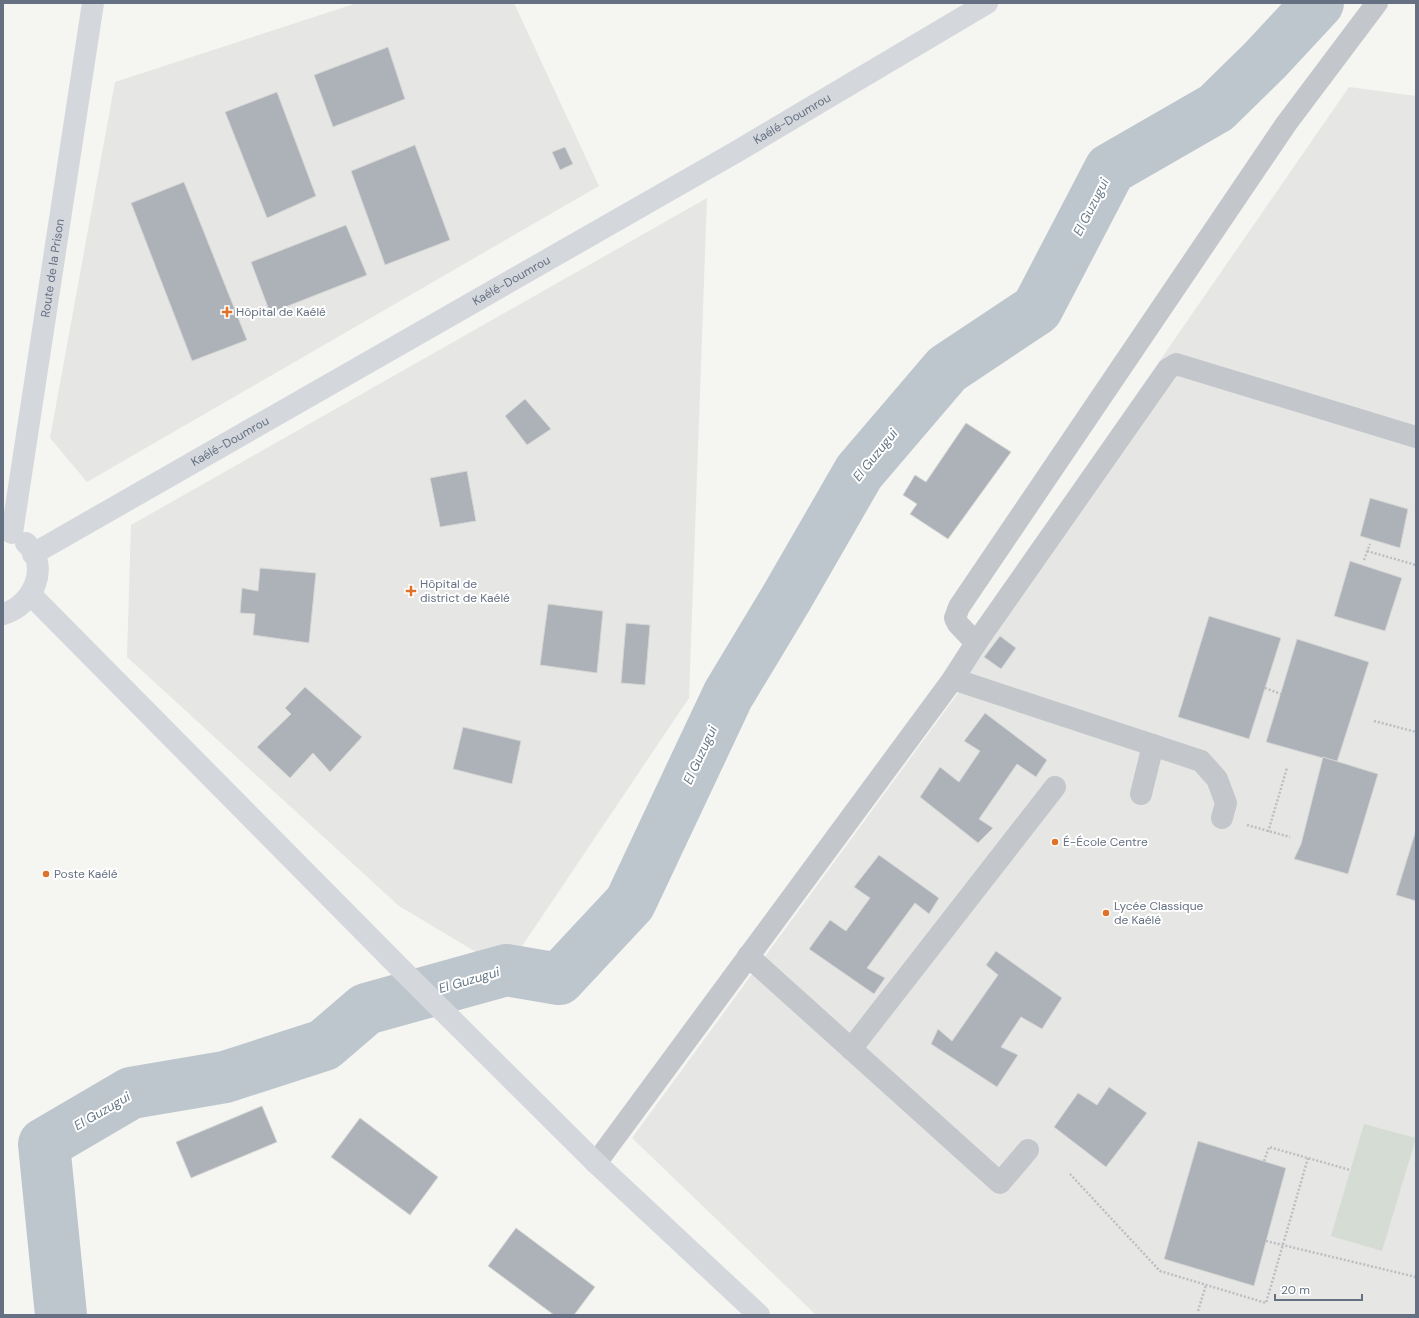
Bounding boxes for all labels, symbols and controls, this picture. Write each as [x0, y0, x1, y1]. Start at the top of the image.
street label: Kaélé-Doumrou [750, 90, 834, 148]
water label: El Guzugui [1069, 175, 1113, 239]
street label: Route de la Prison [37, 217, 68, 319]
street label: Kaélé-Doumrou [469, 252, 553, 309]
place label: Hôpital de Kaélé [236, 304, 326, 320]
marker: Hôpital de Kaélé [221, 306, 233, 318]
street label: Kaélé-Doumrou [188, 413, 272, 470]
water label: El Guzugui [849, 425, 902, 485]
place label: Hôpital de district de Kaélé [420, 576, 510, 606]
marker: Hôpital de district de Kaélé [405, 585, 417, 597]
water label: El Guzugui [679, 722, 721, 787]
place label: É-École Centre [1063, 834, 1148, 850]
marker: É-École Centre [1050, 837, 1060, 847]
place label: Poste Kaélé [54, 866, 118, 882]
marker: Poste Kaélé [41, 869, 51, 879]
place label: Lycée Classique de Kaélé [1114, 898, 1204, 928]
marker: Lycée Classique de Kaélé [1101, 908, 1111, 918]
water label: El Guzugui [437, 963, 502, 997]
water label: El Guzugui [71, 1088, 134, 1134]
scale bar [1275, 1276, 1362, 1302]
text: 20 m [1281, 1282, 1310, 1298]

